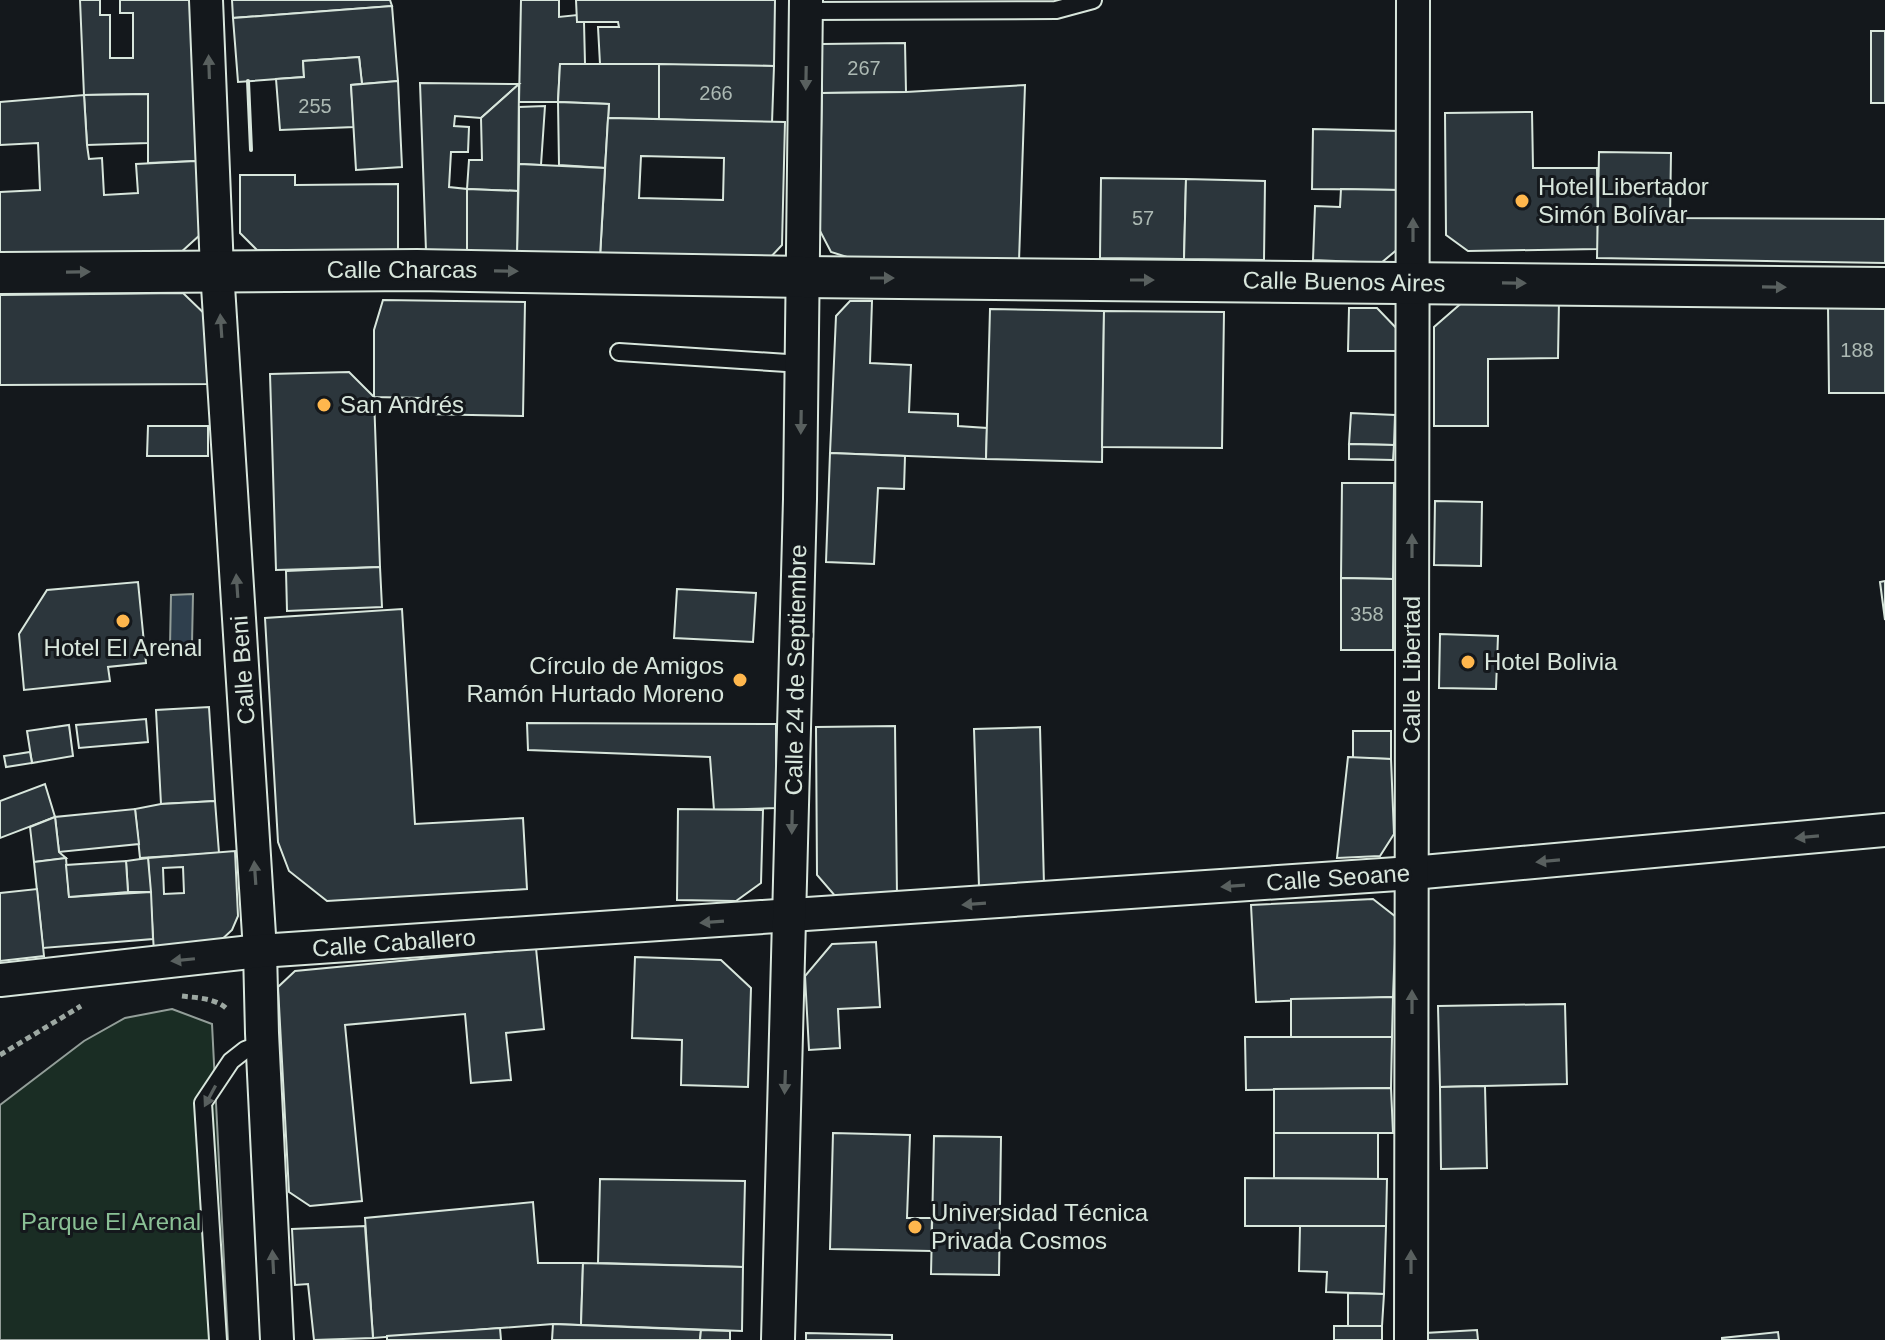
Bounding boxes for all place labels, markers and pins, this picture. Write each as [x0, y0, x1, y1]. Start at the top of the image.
place label: Hotel Libertador Simón Bolívar [1538, 173, 1709, 228]
marker: Hotel Libertador Simón Bolívar [1513, 192, 1531, 210]
place label: San Andrés [340, 391, 464, 418]
marker: San Andrés [315, 396, 333, 414]
marker: Hotel El Arenal [114, 612, 132, 630]
place label: Hotel El Arenal [44, 634, 202, 661]
place label: Hotel Bolivia [1484, 648, 1618, 675]
place label: Círculo de Amigos Ramón Hurtado Moreno [467, 652, 724, 707]
marker: Hotel Bolivia [1459, 653, 1477, 671]
marker: Círculo de Amigos Ramón Hurtado Moreno [731, 671, 749, 689]
place label: Universidad Técnica Privada Cosmos [931, 1199, 1149, 1254]
marker: Universidad Técnica Privada Cosmos [906, 1218, 924, 1236]

